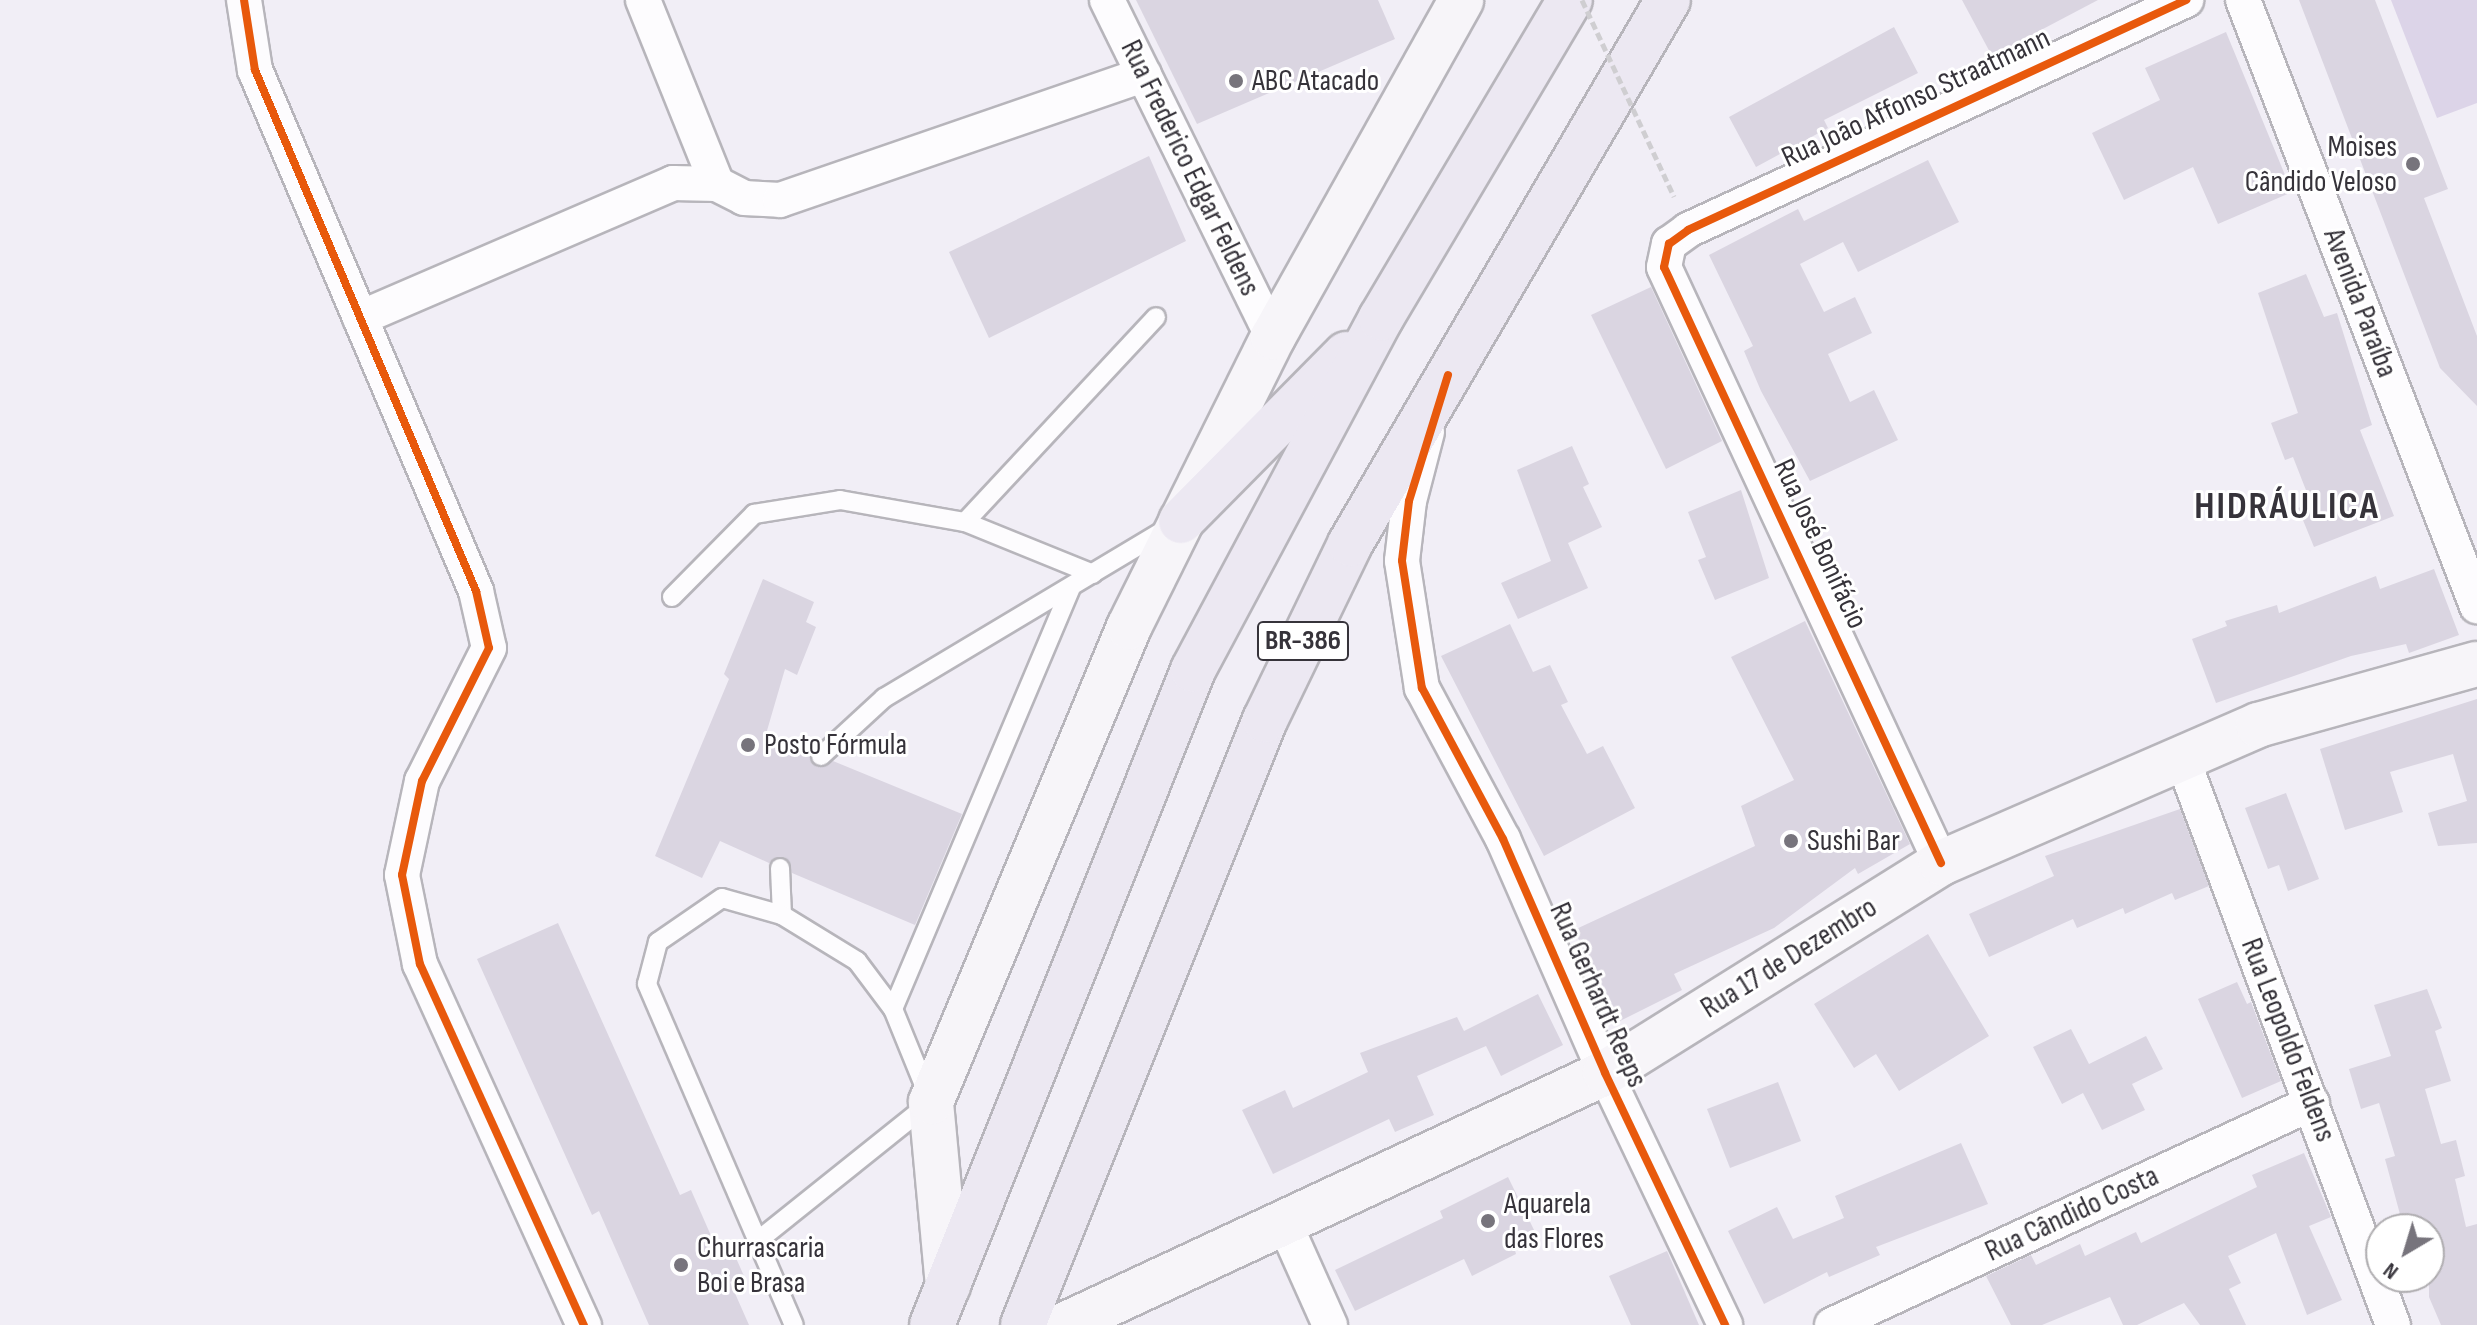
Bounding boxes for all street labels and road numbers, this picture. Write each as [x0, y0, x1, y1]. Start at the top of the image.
street label: Rua João Affonso Straatmann [1776, 20, 2056, 176]
street label: Rua Frederico Edgar Feldens [1112, 34, 1268, 302]
street label: Avenida Paraíba [2315, 224, 2405, 382]
street label: Rua José Bonifácio [1765, 453, 1875, 635]
road number: BR-386 [1255, 617, 1351, 665]
street label: Rua 17 de Dezembro [1694, 890, 1884, 1026]
street label: Rua Gerhardt Reeps [1541, 897, 1655, 1093]
street label: Rua Leopoldo Feldens [2233, 933, 2343, 1147]
street label: Rua Cândido Costa [1980, 1158, 2164, 1270]

